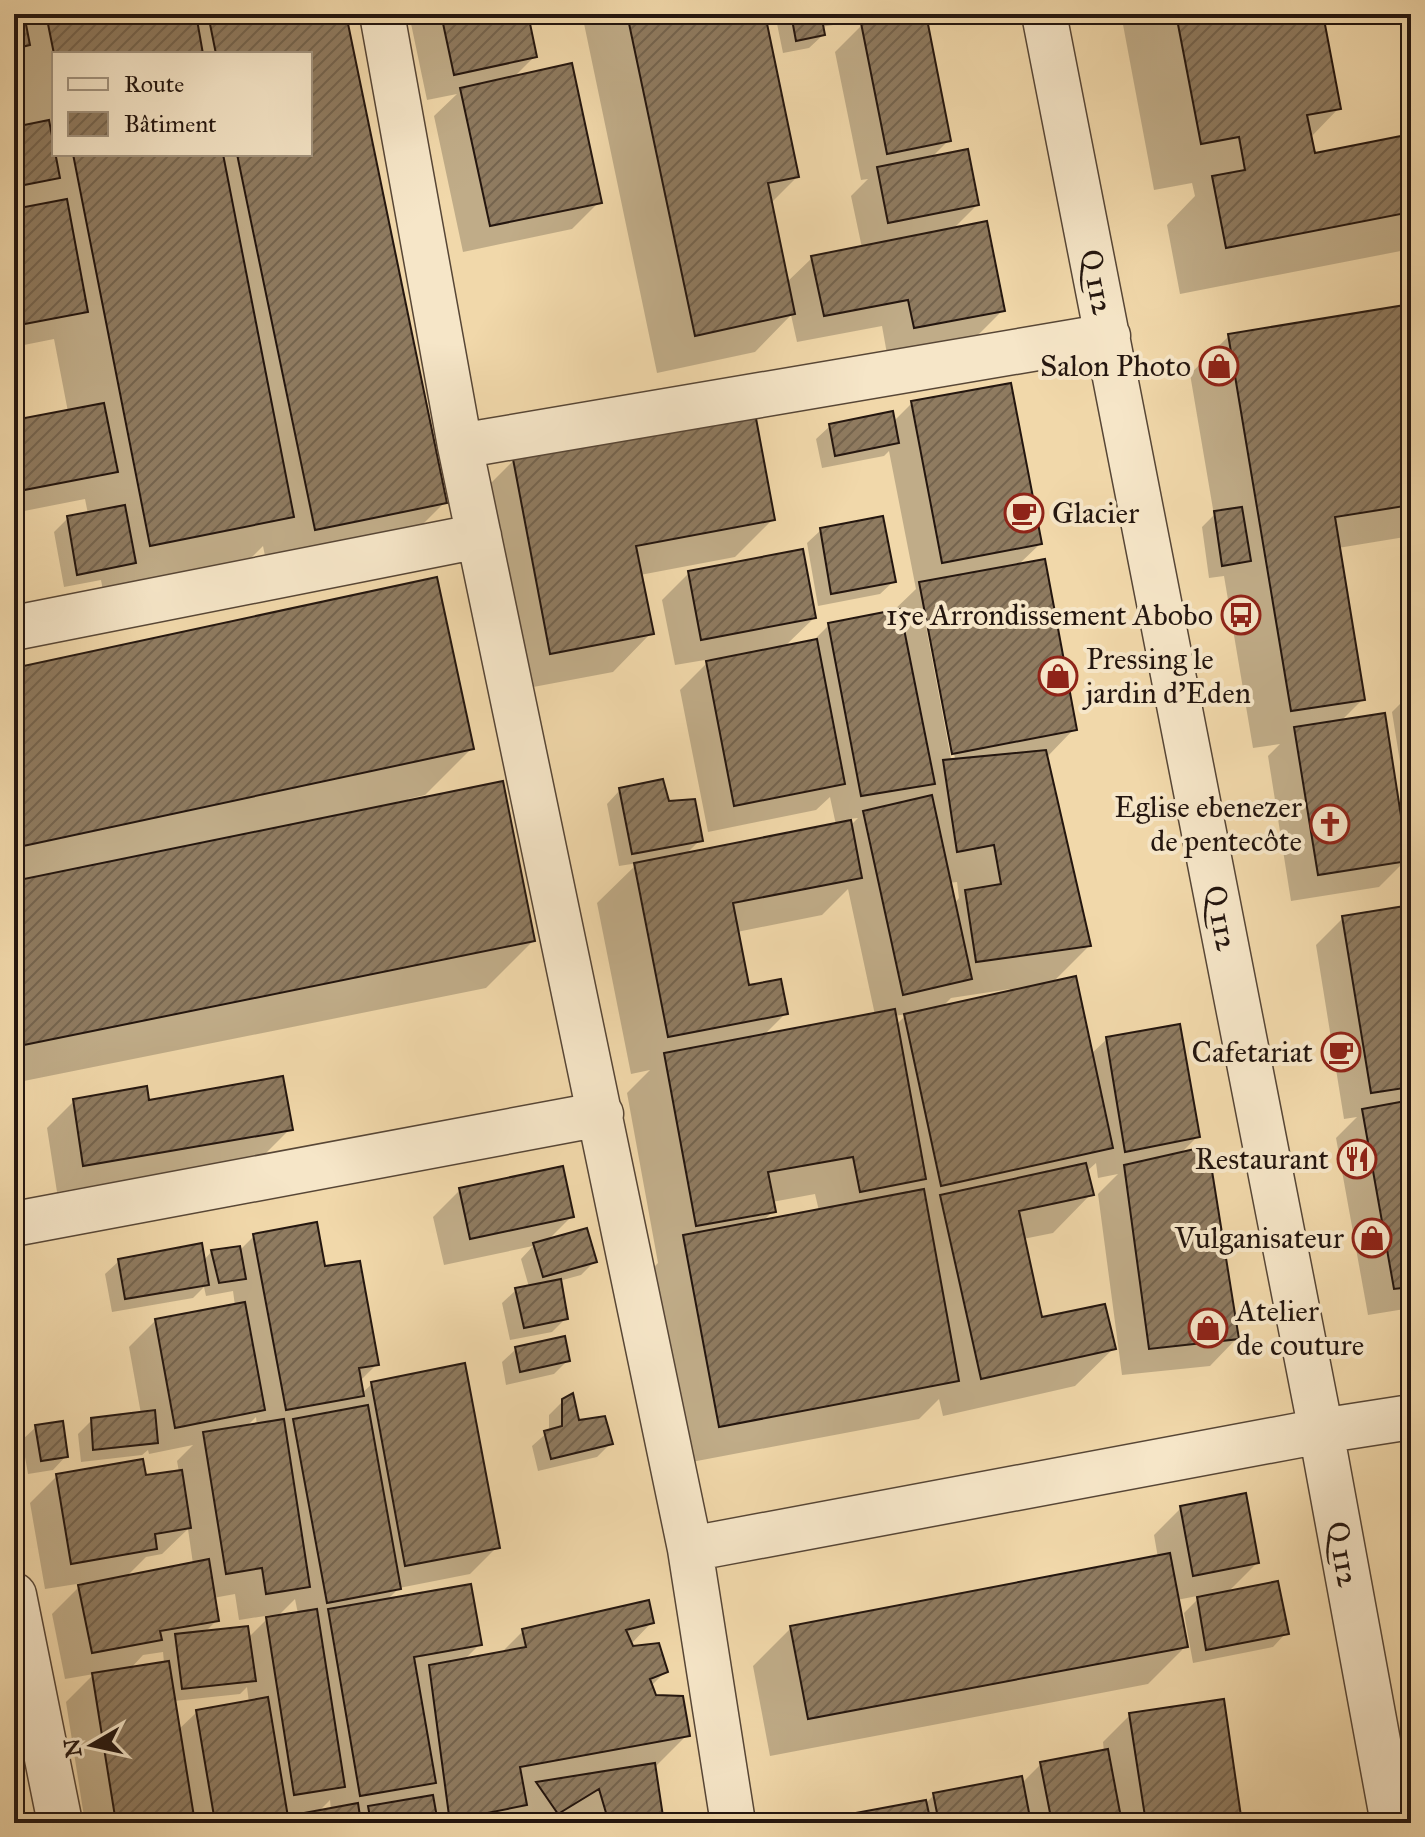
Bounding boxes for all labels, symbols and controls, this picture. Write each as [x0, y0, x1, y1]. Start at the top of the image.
legend [52, 52, 312, 156]
text: Route [124, 69, 184, 99]
text: Bâtiment [124, 109, 217, 139]
street label: Q 112 [1073, 246, 1121, 318]
shop icon: Salon Photo [1198, 345, 1240, 387]
place label: Salon Photo [1040, 348, 1191, 384]
cafe icon: Glacier [1003, 492, 1045, 534]
place label: Glacier [1052, 495, 1140, 531]
bus stop icon: 15e Arrondissement Abobo [1220, 594, 1262, 636]
place label: 15e Arrondissement Abobo [886, 597, 1213, 633]
place label: Pressing le jardin d'Eden [1082, 641, 1251, 711]
shop icon: Pressing le jardin d'Eden [1037, 655, 1079, 697]
place label: Eglise ebenezer de pentecôte [1114, 789, 1303, 859]
church icon: Eglise ebenezer de pentecôte [1309, 803, 1351, 845]
street label: Q 112 [1197, 882, 1245, 954]
cafe icon: Cafetariat [1320, 1031, 1362, 1073]
place label: Cafetariat [1191, 1034, 1313, 1070]
restaurant icon: Restaurant [1336, 1138, 1378, 1180]
place label: Restaurant [1195, 1141, 1329, 1177]
shop icon: Vulganisateur [1351, 1217, 1393, 1259]
place label: Vulganisateur [1174, 1220, 1345, 1256]
place label: Atelier de couture [1234, 1293, 1364, 1363]
shop icon: Atelier de couture [1187, 1307, 1229, 1349]
street label: Q 112 [1320, 1518, 1367, 1590]
north arrow [52, 1705, 132, 1785]
text: N [58, 1736, 88, 1759]

